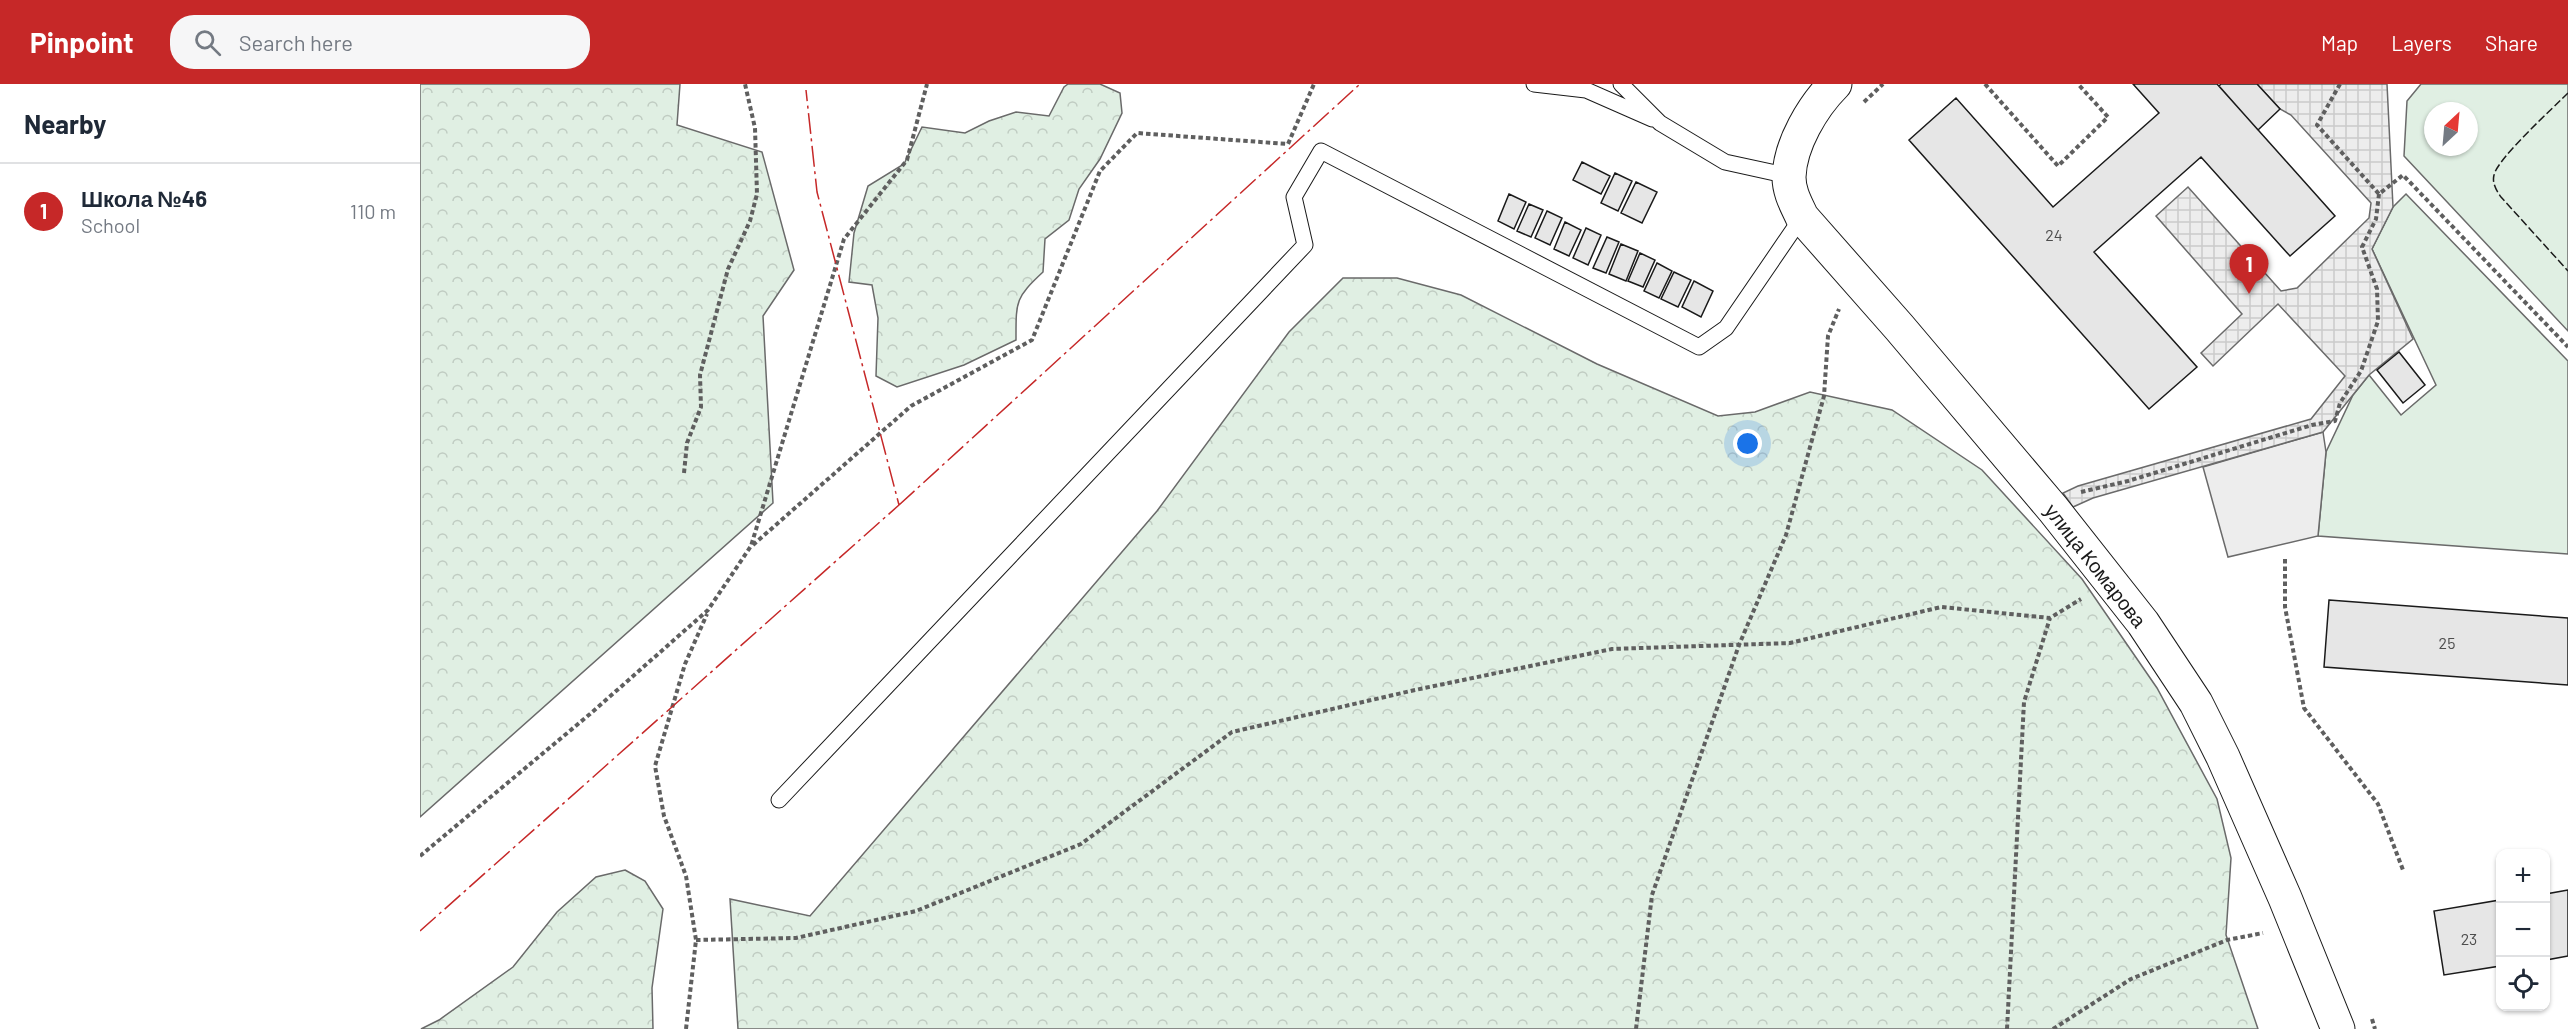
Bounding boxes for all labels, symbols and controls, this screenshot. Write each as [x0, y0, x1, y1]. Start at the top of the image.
search box [170, 15, 590, 69]
text: Pinpoint [30, 25, 134, 59]
icon: search [191, 26, 224, 59]
text: Search here [239, 29, 353, 55]
text: Map [2321, 30, 2358, 55]
text: Layers [2391, 30, 2452, 55]
text: Share [2485, 30, 2538, 55]
north arrow [2424, 102, 2478, 156]
text: Nearby [24, 108, 106, 139]
text: Школа №46 [81, 185, 207, 211]
text: 1 [40, 199, 47, 223]
text: 110 m [350, 199, 396, 223]
text: School [81, 213, 140, 237]
house number: 24 [2045, 225, 2063, 244]
pin: 1 [2230, 244, 2268, 294]
your location [1733, 429, 1762, 458]
street label: улица Комарова [2040, 498, 2152, 632]
house number: 25 [2439, 633, 2455, 652]
map controls [2496, 849, 2550, 1011]
button: + [2496, 849, 2550, 903]
button: − [2496, 903, 2550, 957]
house number: 23 [2461, 929, 2477, 948]
button: locate [2496, 957, 2550, 1011]

